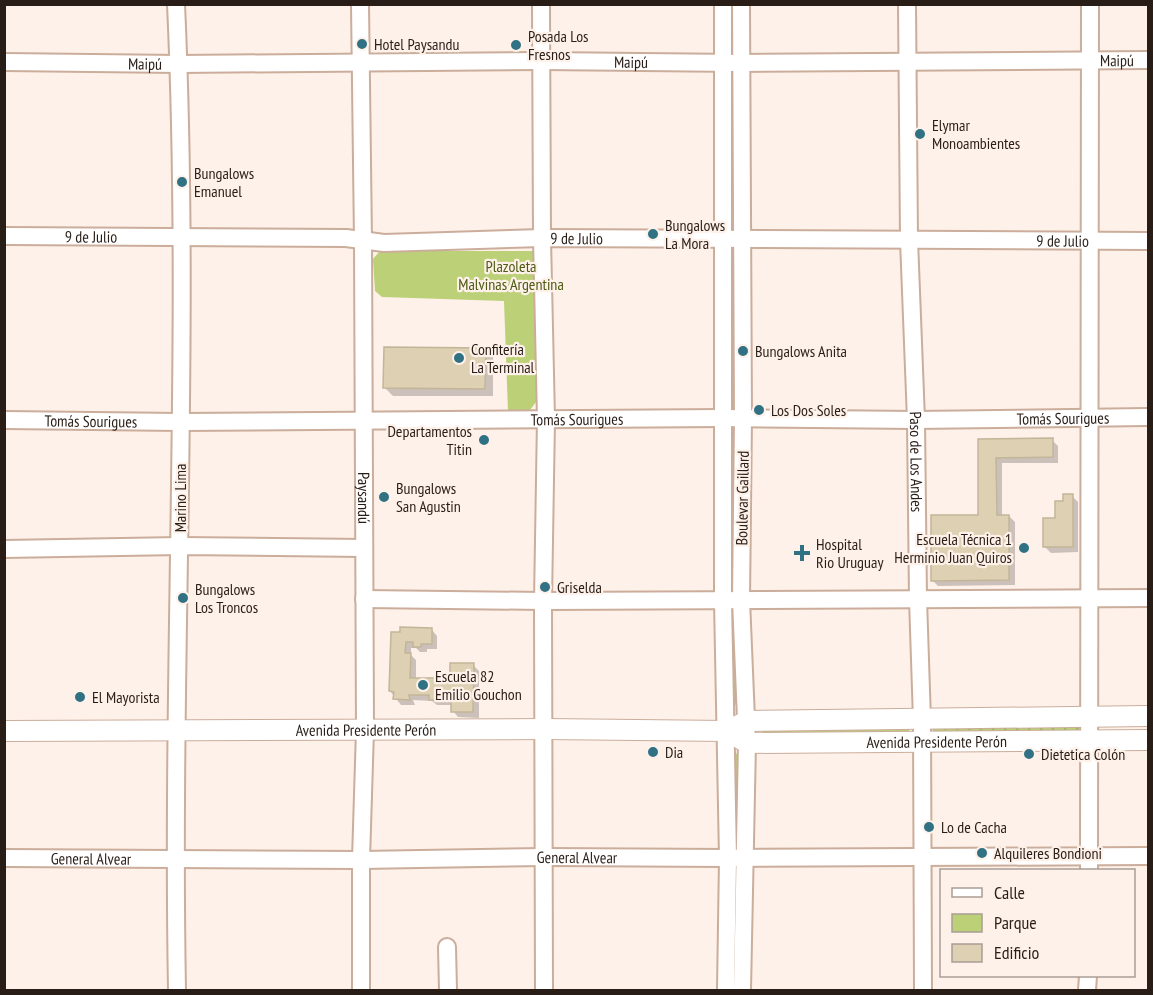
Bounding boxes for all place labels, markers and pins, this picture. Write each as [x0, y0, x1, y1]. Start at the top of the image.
place label: Posada Los Fresnos [528, 26, 588, 64]
place label: Hotel Paysandu [374, 34, 459, 54]
marker: Hotel Paysandu [355, 37, 369, 51]
marker: Posada Los Fresnos [509, 38, 523, 52]
place label: Elymar Monoambientes [932, 115, 1020, 153]
marker: Elymar Monoambientes [913, 127, 927, 141]
place label: Bungalows Emanuel [194, 163, 254, 201]
marker: Bungalows Emanuel [175, 175, 189, 189]
place label: Bungalows La Mora [665, 215, 725, 253]
marker: Bungalows La Mora [646, 227, 660, 241]
place label: Confitería La Terminal [471, 339, 535, 377]
place label: Bungalows Anita [755, 341, 847, 361]
marker: Bungalows Anita [736, 344, 750, 358]
marker: Confitería La Terminal [452, 351, 466, 365]
place label: Los Dos Soles [771, 400, 846, 420]
marker: Los Dos Soles [752, 403, 766, 417]
place label: Departamentos Titin [387, 421, 472, 459]
marker: Departamentos Titin [477, 433, 491, 447]
place label: Bungalows San Agustin [396, 478, 461, 516]
marker: Bungalows San Agustin [377, 490, 391, 504]
place label: Escuela Técnica 1 Herminio Juan Quiros [894, 529, 1012, 567]
place label: Hospital Rio Uruguay [816, 534, 883, 572]
marker: Escuela Técnica 1 Herminio Juan Quiros [1017, 541, 1031, 555]
marker: Hospital Rio Uruguay [793, 544, 811, 562]
place label: Griselda [557, 577, 602, 597]
place label: Bungalows Los Troncos [195, 579, 258, 617]
marker: Griselda [538, 580, 552, 594]
marker: Bungalows Los Troncos [176, 591, 190, 605]
place label: Escuela 82 Emilio Gouchon [435, 666, 522, 704]
marker: Escuela 82 Emilio Gouchon [416, 678, 430, 692]
place label: El Mayorista [92, 687, 160, 707]
marker: El Mayorista [73, 690, 87, 704]
place label: Dia [665, 742, 683, 762]
place label: Dietetica Colón [1041, 744, 1125, 764]
marker: Dia [646, 745, 660, 759]
marker: Dietetica Colón [1022, 747, 1036, 761]
place label: Lo de Cacha [941, 817, 1007, 837]
marker: Lo de Cacha [922, 820, 936, 834]
place label: Alquileres Bondioni [994, 843, 1102, 863]
marker: Alquileres Bondioni [975, 846, 989, 860]

